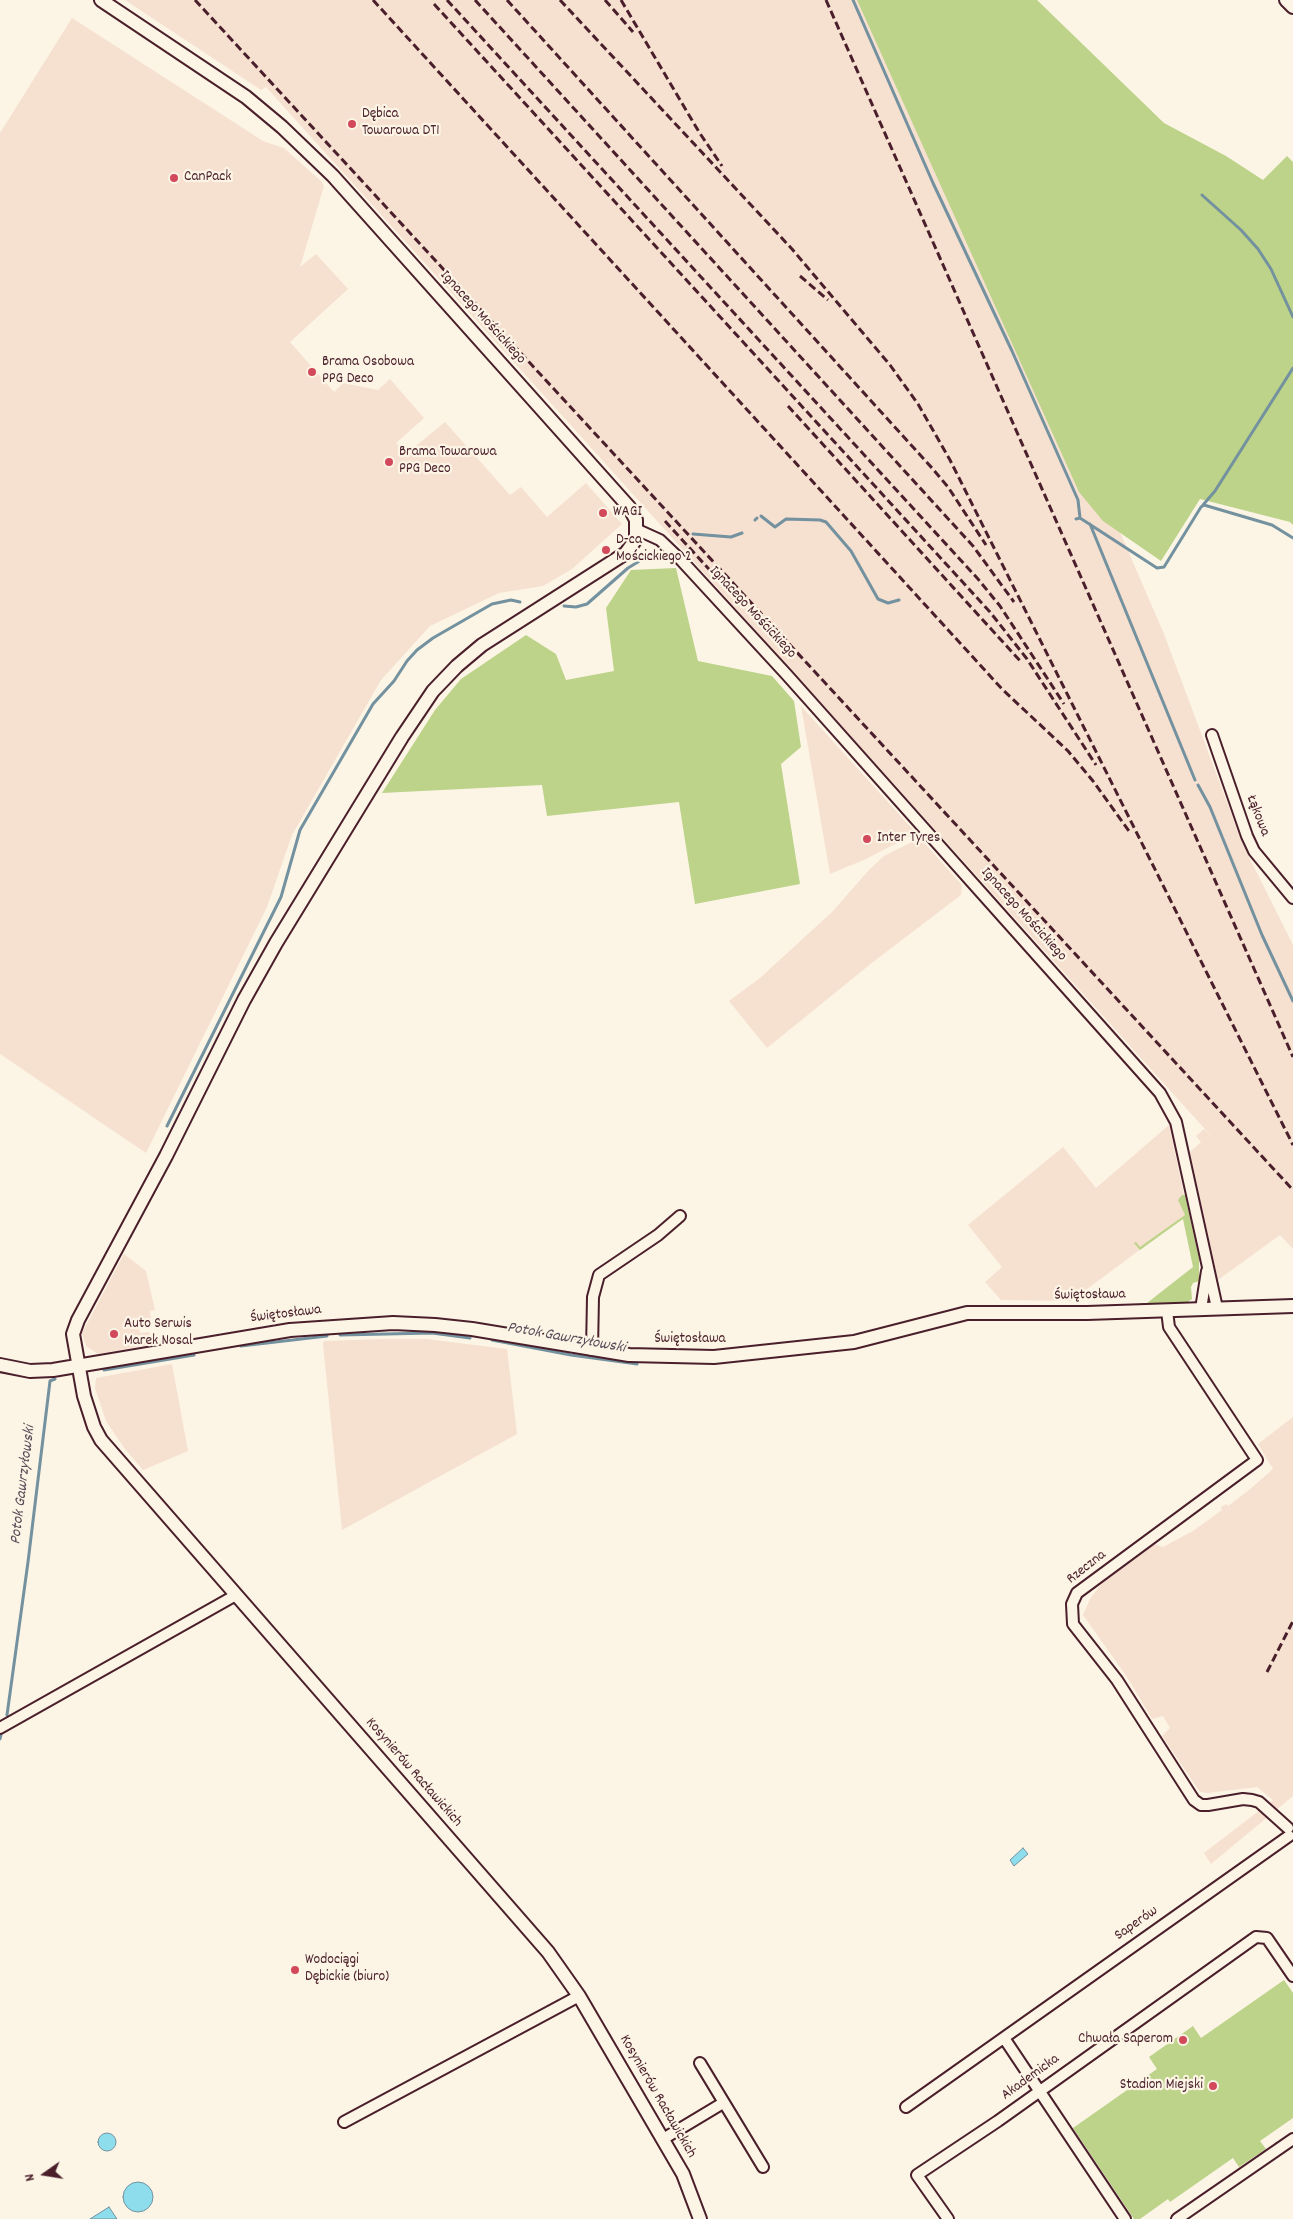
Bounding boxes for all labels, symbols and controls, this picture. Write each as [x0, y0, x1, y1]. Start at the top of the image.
place label: Dębica Towarowa DT1 [362, 106, 439, 141]
marker: Dębica Towarowa DT1 [346, 118, 358, 130]
place label: CanPack [184, 169, 231, 187]
marker: CanPack [168, 172, 180, 184]
street label: Ignacego Mościckiego [435, 267, 529, 369]
place label: Brama Osobowa PPG Deco [322, 354, 414, 389]
marker: Brama Osobowa PPG Deco [306, 366, 318, 378]
place label: Brama Towarowa PPG Deco [399, 444, 496, 479]
marker: Brama Towarowa PPG Deco [383, 456, 395, 468]
place label: WAGI [613, 504, 642, 522]
marker: WAGI [597, 507, 609, 519]
place label: D-ca Mościckiego 2 [616, 532, 691, 567]
marker: D-ca Mościckiego 2 [600, 544, 612, 556]
street label: Ignacego Mościckiego [705, 563, 799, 663]
street label: Łąkowa [1241, 793, 1273, 839]
place label: Inter Tyres [877, 830, 940, 848]
marker: Inter Tyres [861, 833, 873, 845]
street label: Ignacego Mościckiego [976, 864, 1070, 966]
street label: Świętosława [1054, 1286, 1126, 1306]
street label: Świętosława [250, 1302, 322, 1328]
place label: Auto Serwis Marek Nosal [124, 1316, 193, 1351]
water label: Potok Gawrzyłowski [505, 1319, 627, 1359]
marker: Auto Serwis Marek Nosal [108, 1328, 120, 1340]
street label: Świętosława [654, 1331, 726, 1349]
water label: Potok Gawrzyłowski [7, 1424, 41, 1546]
street label: Rzeczna [1064, 1547, 1110, 1589]
street label: Kosynierów Racławickich [361, 1715, 465, 1831]
street label: Saperów [1112, 1903, 1162, 1945]
place label: Wodociągi Dębickie (biuro) [305, 1952, 389, 1987]
marker: Wodociągi Dębickie (biuro) [289, 1964, 301, 1976]
place label: Chwała Saperom [1078, 2031, 1173, 2049]
street label: Kosynierów Racławickich [614, 2032, 700, 2162]
marker: Chwała Saperom [1177, 2034, 1189, 2046]
street label: Akademicka [998, 2051, 1064, 2105]
place label: Stadion Miejski [1120, 2077, 1203, 2095]
marker: Stadion Miejski [1207, 2080, 1219, 2092]
north arrow [20, 2149, 70, 2199]
text: N [20, 2172, 41, 2183]

